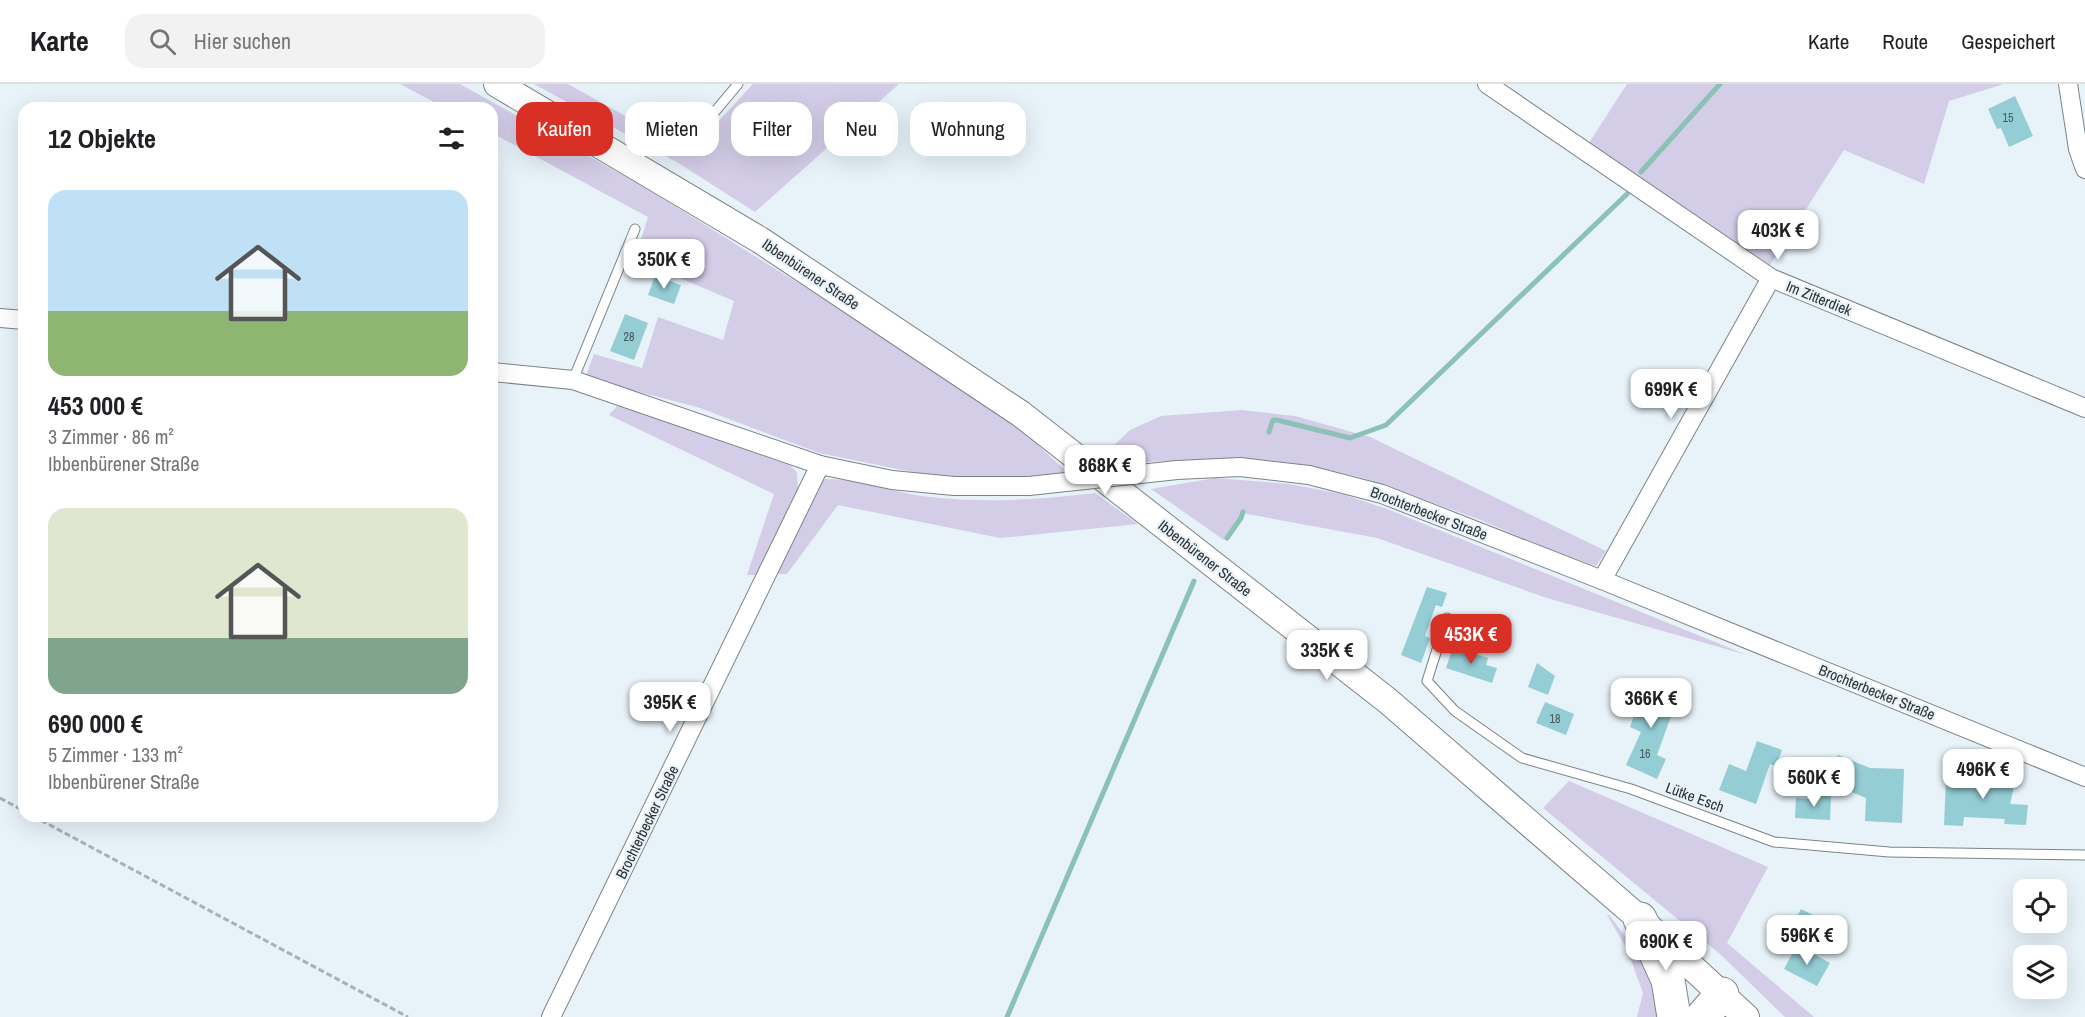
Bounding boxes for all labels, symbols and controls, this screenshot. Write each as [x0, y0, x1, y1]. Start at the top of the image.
search box [125, 14, 545, 68]
text: Karte [30, 22, 89, 60]
icon: search [146, 25, 179, 58]
text: Hier suchen [194, 26, 291, 56]
text: Karte [1808, 27, 1849, 56]
text: Route [1882, 27, 1928, 56]
text: Gespeichert [1961, 27, 2055, 56]
chip: Kaufen [516, 102, 613, 156]
chip: Mieten [625, 102, 719, 156]
chip: Filter [731, 102, 812, 156]
chip: Neu [824, 102, 898, 156]
chip: Wohnung [910, 102, 1026, 156]
house number: 15 [2003, 110, 2014, 126]
text: 12 Objekte [48, 121, 156, 156]
icon: filters [435, 122, 468, 155]
pin: 403K € [1729, 210, 1827, 261]
text: 403K € [1752, 216, 1804, 243]
icon: home [204, 229, 312, 337]
street label: Ibbenbürener Straße [758, 234, 864, 315]
pin: 350K € [615, 239, 713, 290]
text: 350K € [638, 245, 690, 272]
street label: Im Zitterdiek [1783, 275, 1856, 321]
house number: 28 [624, 329, 634, 345]
pin: 699K € [1622, 369, 1720, 420]
text: 699K € [1645, 375, 1697, 402]
text: 453 000 € [48, 388, 143, 423]
text: 3 Zimmer · 86 m² [48, 423, 174, 450]
pin: 868K € [1056, 445, 1154, 496]
text: Ibbenbürener Straße [48, 450, 199, 477]
text: 868K € [1079, 451, 1131, 478]
street label: Brochterbecker Straße [1367, 481, 1491, 545]
street label: Ibbenbürener Straße [1154, 515, 1256, 601]
icon: home [204, 547, 312, 655]
pin: 453K € [1422, 614, 1520, 665]
text: 453K € [1445, 620, 1497, 647]
pin: 335K € [1278, 630, 1376, 681]
text: 335K € [1301, 636, 1353, 663]
street label: Brochterbecker Straße [1816, 659, 1938, 725]
pin: 366K € [1602, 678, 1700, 729]
pin: 395K € [621, 682, 719, 733]
text: 366K € [1625, 684, 1677, 711]
text: 395K € [644, 688, 696, 715]
text: 690 000 € [48, 706, 143, 741]
house number: 18 [1550, 711, 1560, 727]
text: 5 Zimmer · 133 m² [48, 741, 183, 768]
house number: 16 [1640, 746, 1650, 762]
pin: 496K € [1934, 749, 2032, 800]
text: 496K € [1957, 755, 2009, 782]
pin: 560K € [1765, 757, 1863, 808]
street label: Brochterbecker Straße [610, 762, 684, 882]
text: 560K € [1788, 763, 1840, 790]
text: Ibbenbürener Straße [48, 768, 199, 795]
street label: Lütke Esch [1663, 777, 1727, 817]
map controls [2013, 879, 2067, 999]
button: locate [2013, 879, 2067, 933]
pin: 596K € [1758, 915, 1856, 966]
pin: 690K € [1617, 921, 1715, 972]
text: 596K € [1781, 921, 1833, 948]
text: 690K € [1640, 927, 1692, 954]
button: layers [2013, 945, 2067, 999]

